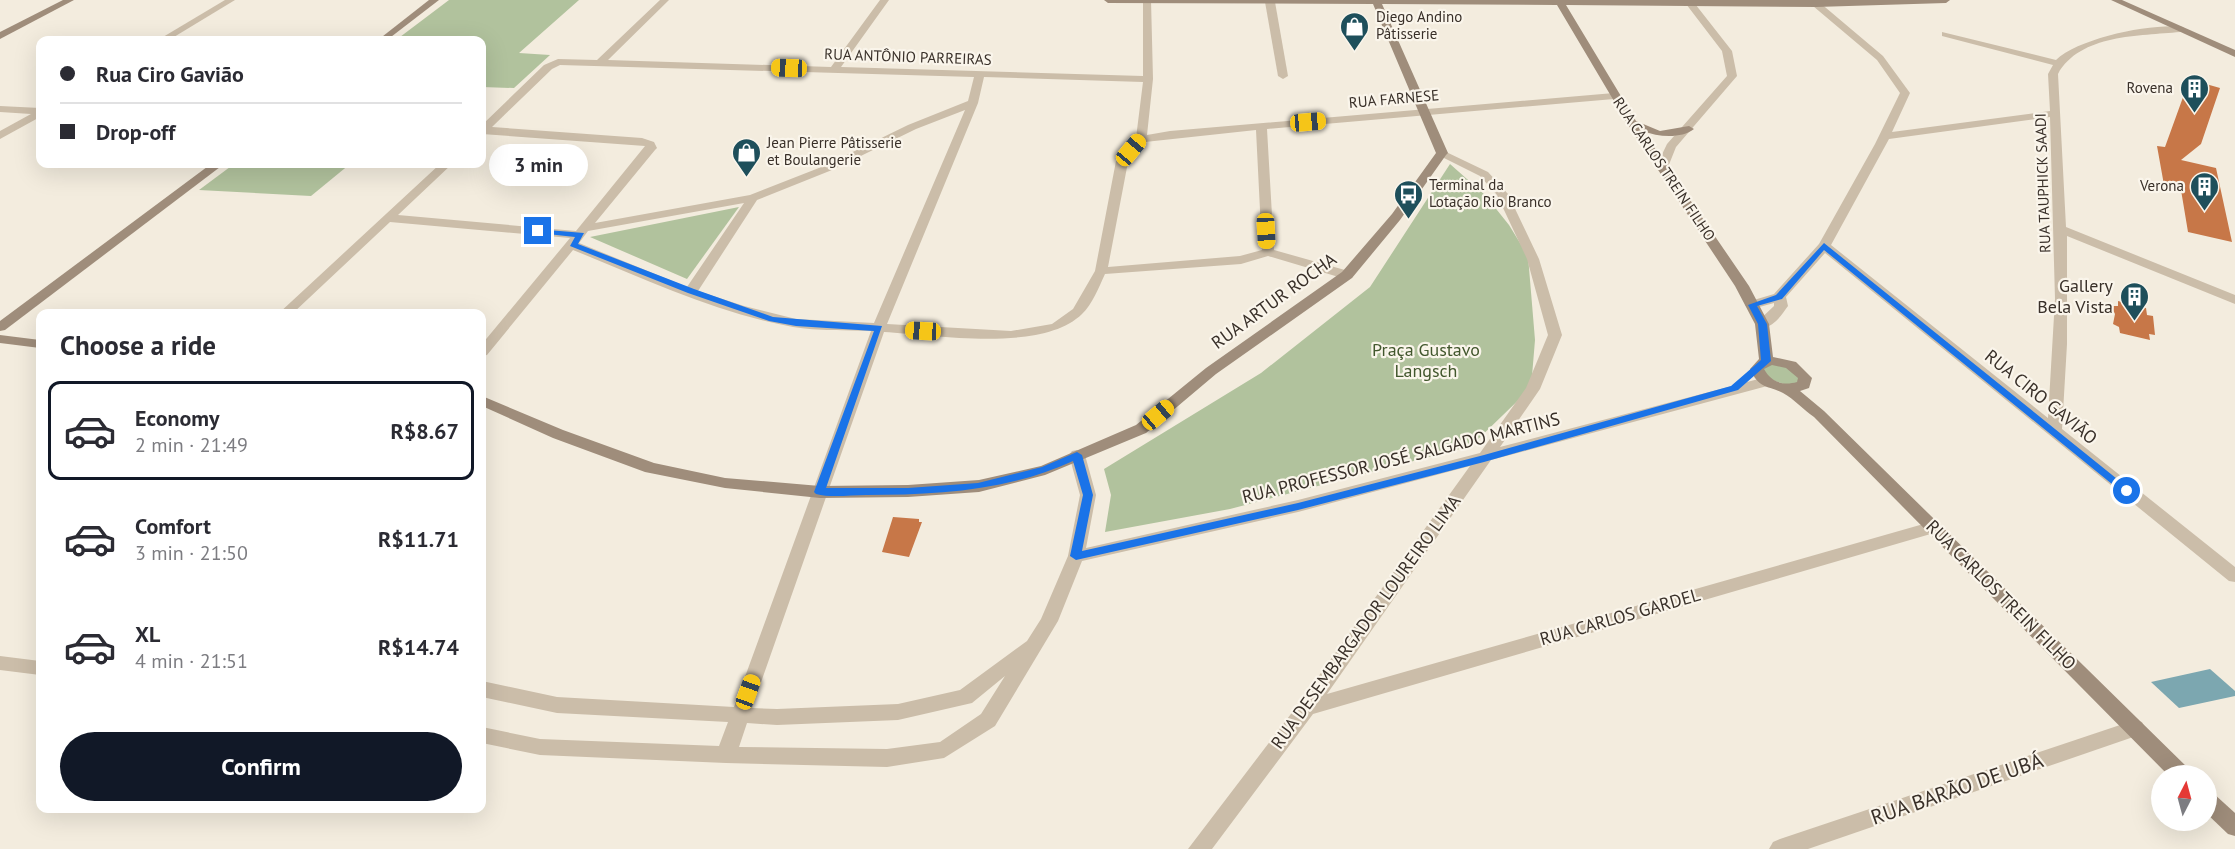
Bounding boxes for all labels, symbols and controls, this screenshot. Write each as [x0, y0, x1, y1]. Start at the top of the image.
place label: Diego Andino Pâtisserie [1376, 7, 1462, 43]
shop icon: Diego Andino Pâtisserie [1339, 10, 1371, 52]
street label: RUA ANTÔNIO PARREIRAS [824, 44, 992, 69]
car [771, 58, 807, 78]
text: Rua Ciro Gavião [96, 60, 244, 88]
building icon: Rovena [2178, 72, 2210, 114]
place label: Rovena [2127, 78, 2173, 97]
street label: RUA FARNESE [1348, 85, 1440, 112]
street label: RUA CARLOS TREIN FILHO [1609, 93, 1720, 244]
car [1289, 111, 1327, 133]
street label: RUA TAUPHICK SAADI [2031, 113, 2054, 253]
text: Drop-off [96, 118, 175, 146]
car [1113, 130, 1149, 170]
place label: Jean Pierre Pâtisserie et Boulangerie [766, 133, 902, 169]
shop icon: Jean Pierre Pâtisserie et Boulangerie [730, 136, 762, 178]
callout: 3 min [488, 144, 588, 186]
text: 3 min [514, 152, 563, 178]
building icon: Verona [2189, 170, 2221, 212]
place label: Terminal da Lotação Rio Branco [1429, 175, 1552, 211]
place label: Verona [2139, 176, 2184, 195]
bus stop icon: Terminal da Lotação Rio Branco [1392, 178, 1424, 220]
car [1256, 213, 1276, 249]
route end [524, 217, 551, 244]
street label: RUA ARTUR ROCHA [1207, 247, 1341, 354]
place label: Gallery Bela Vista [2037, 274, 2114, 318]
building icon: Gallery Bela Vista [2118, 280, 2150, 322]
car [905, 321, 941, 341]
text: Choose a ride [60, 328, 216, 362]
park label: Praça Gustavo Langsch [1372, 338, 1480, 382]
street label: RUA CIRO GAVIÃO [1980, 344, 2102, 449]
car [1138, 397, 1178, 433]
icon: car [63, 404, 117, 458]
text: Economy [135, 404, 219, 432]
street label: RUA PROFESSOR JOSÉ SALGADO MARTINS [1240, 407, 1562, 508]
text: R$8.67 [390, 417, 459, 445]
text: 2 min · 21:49 [135, 432, 248, 458]
route start [2113, 477, 2140, 504]
street label: RUA DESEMBARGADOR LOUREIRO LIMA [1266, 490, 1466, 753]
icon: car [63, 512, 117, 566]
text: Comfort [135, 512, 211, 540]
street label: RUA CARLOS TREIN FILHO [1921, 515, 2081, 675]
text: R$11.71 [378, 525, 459, 553]
text: 3 min · 21:50 [135, 540, 248, 566]
street label: RUA CARLOS GARDEL [1537, 583, 1703, 650]
icon: car [63, 620, 117, 674]
text: XL [135, 620, 160, 648]
text: R$14.74 [378, 633, 459, 661]
text: 4 min · 21:51 [135, 648, 248, 674]
car [733, 672, 763, 712]
button: Confirm [60, 732, 462, 801]
street label: RUA BARÃO DE UBÁ [1867, 746, 2047, 831]
north arrow [2151, 765, 2217, 831]
map controls [2151, 765, 2217, 831]

